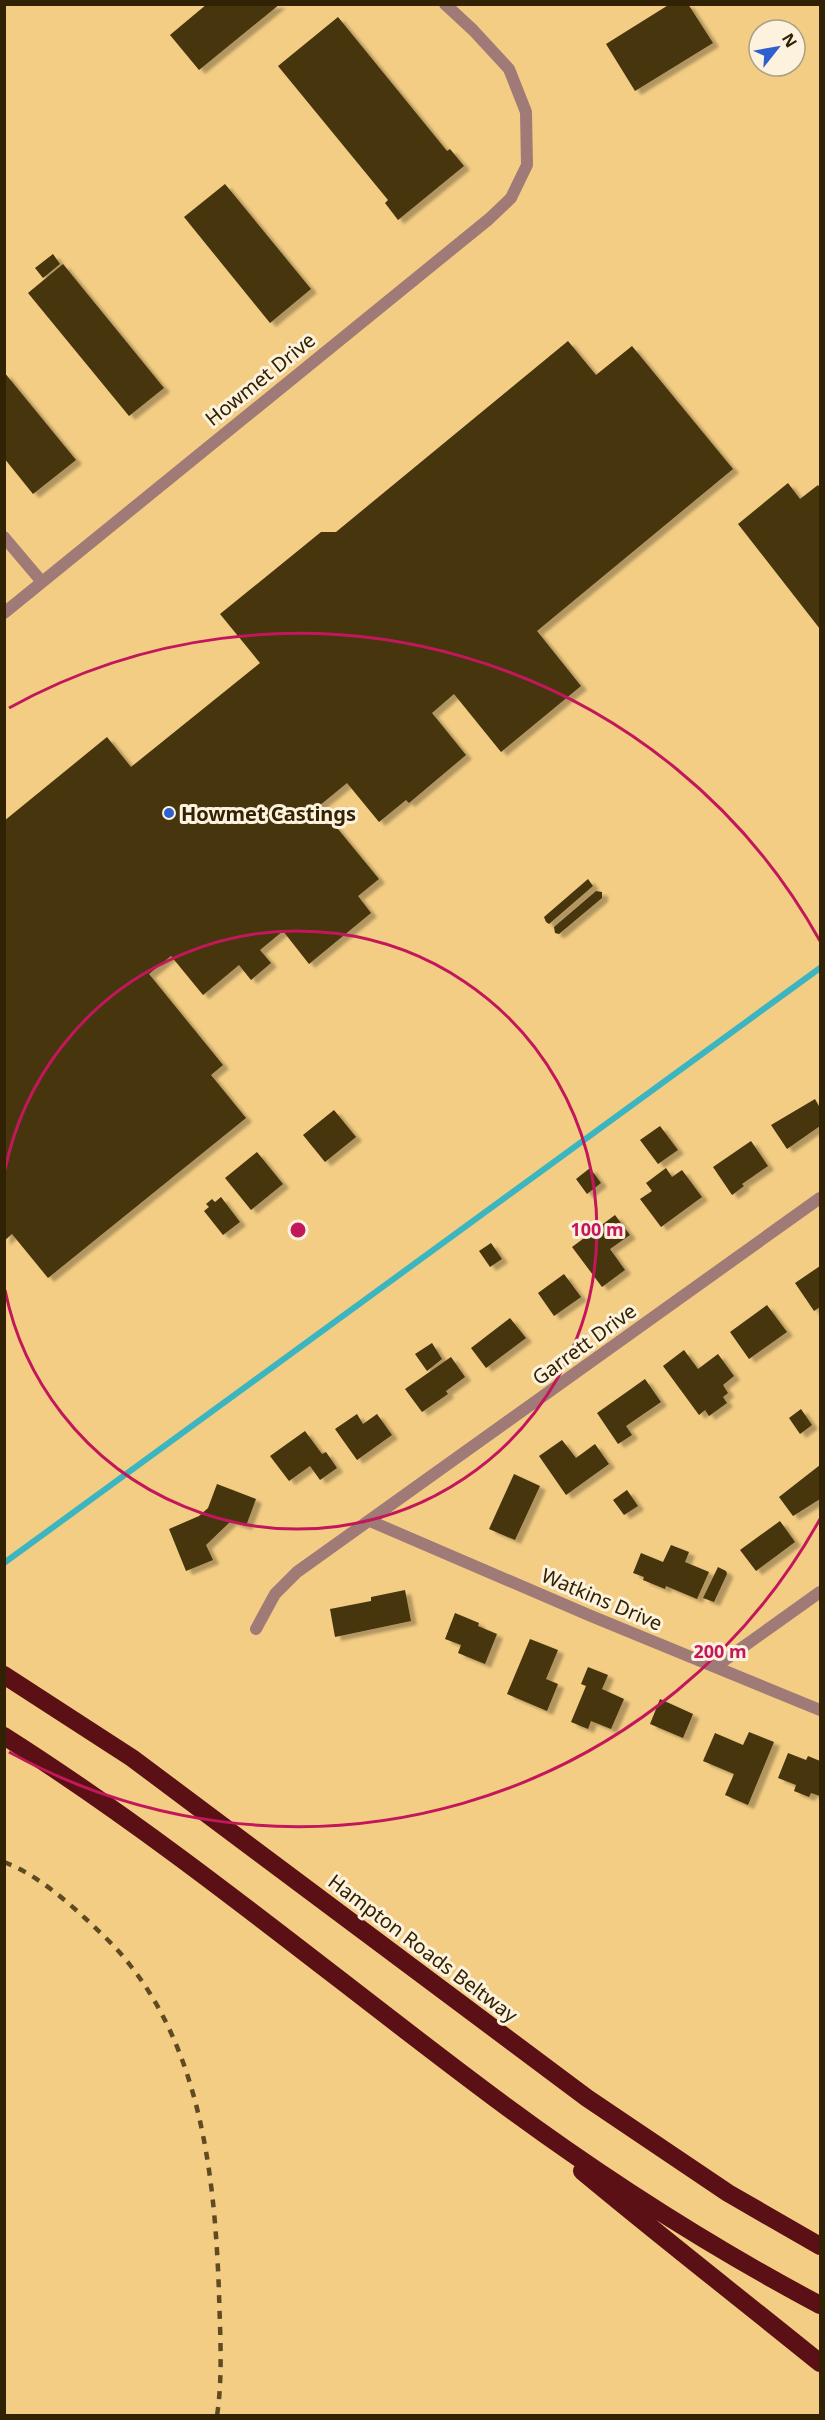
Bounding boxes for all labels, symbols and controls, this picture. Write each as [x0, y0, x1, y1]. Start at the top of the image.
north arrow [747, 18, 807, 78]
text: N [777, 29, 803, 52]
street label: Howmet Drive [199, 326, 321, 432]
place label: Howmet Castings [181, 800, 356, 827]
marker: Howmet Castings [162, 806, 176, 820]
text: 100 m [570, 1217, 624, 1241]
centre of rings [288, 1220, 308, 1240]
street label: Garrett Drive [527, 1297, 641, 1391]
street label: Watkins Drive [537, 1561, 667, 1637]
text: 200 m [693, 1639, 747, 1663]
street label: Hampton Roads Beltway [323, 1868, 524, 2029]

